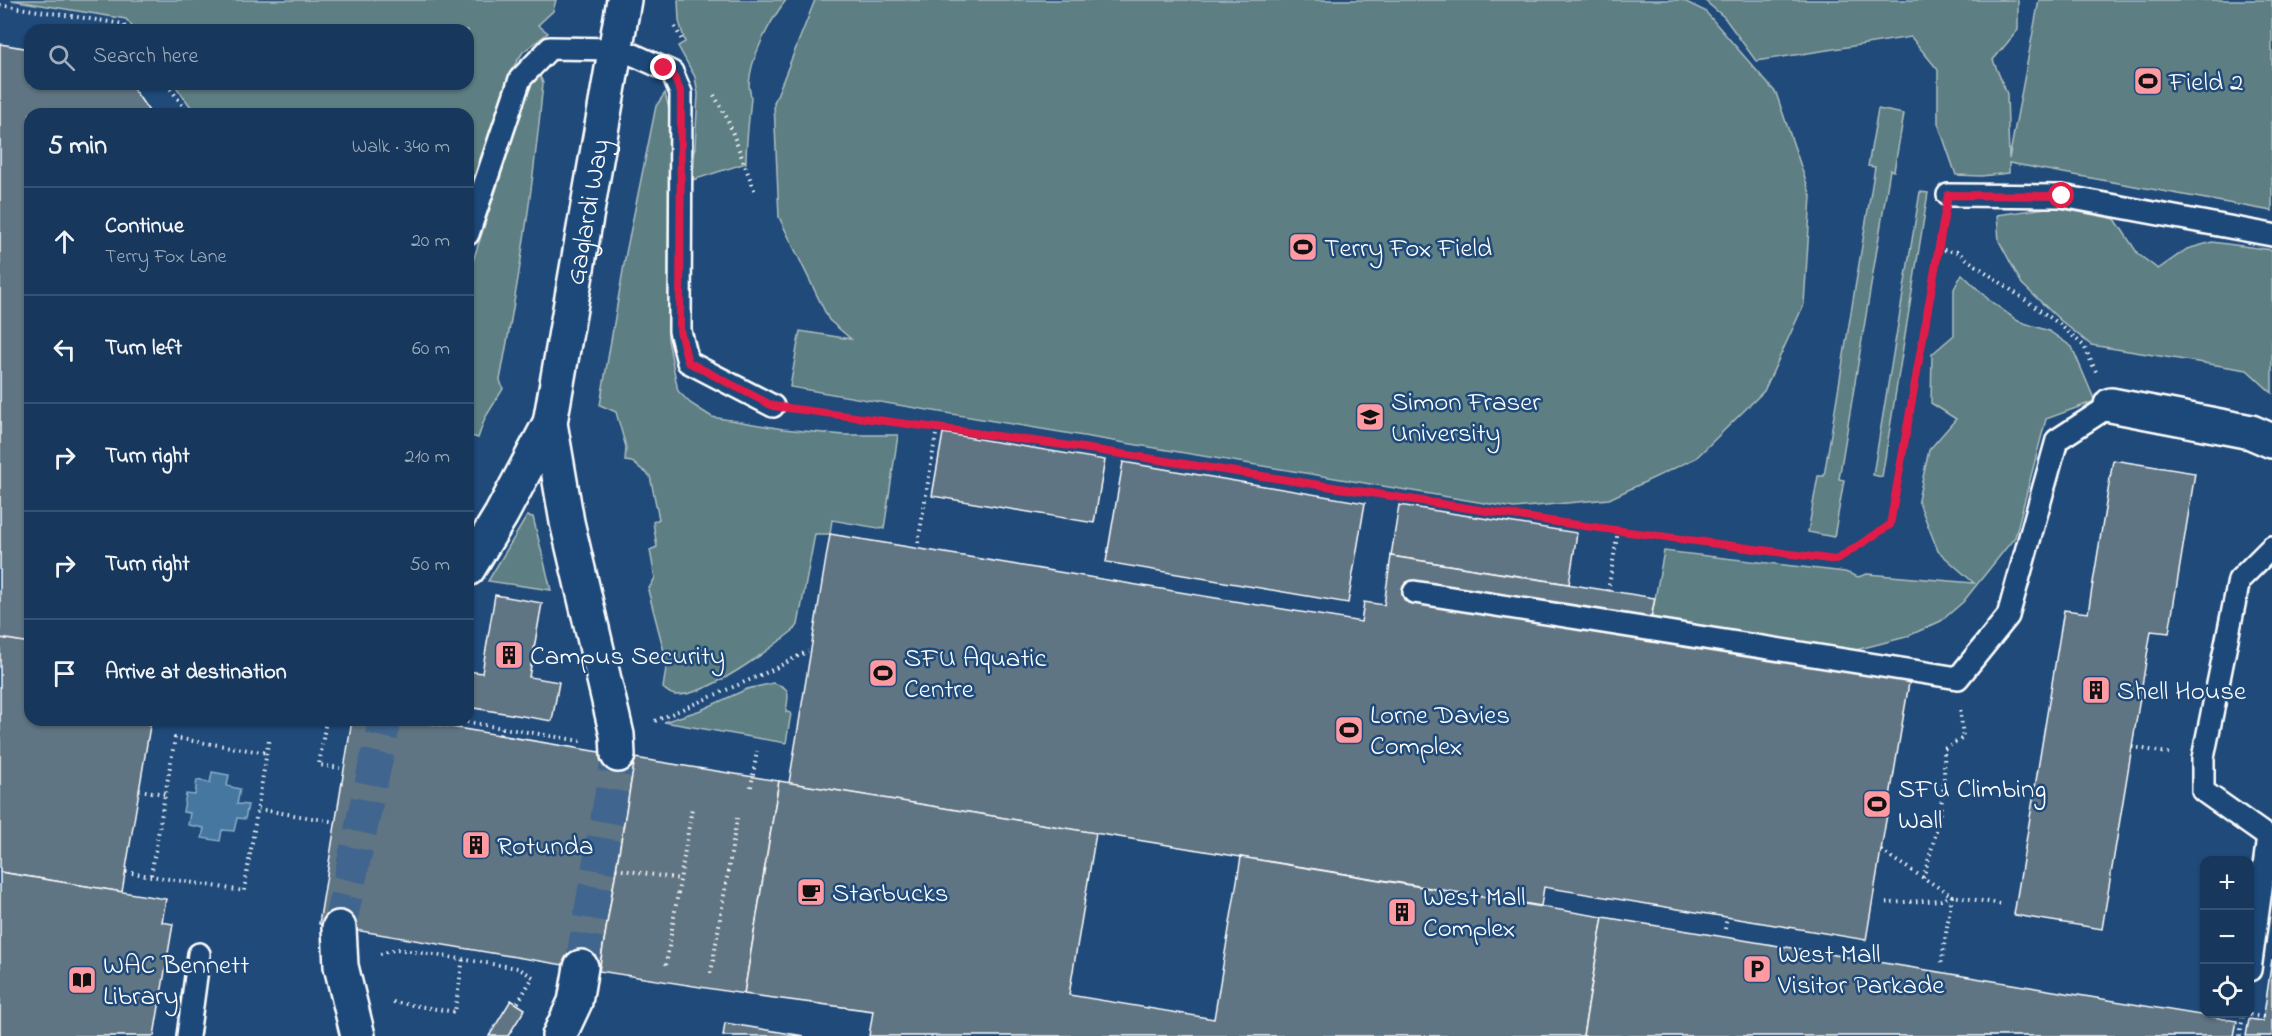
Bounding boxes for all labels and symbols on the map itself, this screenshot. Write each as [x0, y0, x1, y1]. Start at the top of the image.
route end [650, 54, 676, 80]
place label: Field 2 [2168, 64, 2243, 103]
sports icon: Field 2 [2132, 65, 2164, 97]
street label: Gaglardi Way [558, 136, 621, 288]
route start [2048, 182, 2074, 208]
place label: Terry Fox Field [1324, 230, 1492, 269]
sports icon: Terry Fox Field [1287, 231, 1319, 263]
place label: Simon Fraser University [1391, 384, 1541, 454]
school or university icon: Simon Fraser University [1354, 401, 1386, 433]
place label: Campus Security [530, 638, 725, 677]
building icon: Campus Security [493, 639, 525, 671]
place label: SFU Aquatic Centre [904, 640, 1046, 710]
sports icon: SFU Aquatic Centre [867, 657, 899, 689]
place label: Shell House [2117, 673, 2247, 712]
building icon: Shell House [2080, 674, 2112, 706]
place label: Lorne Davies Complex [1370, 697, 1510, 767]
sports icon: Lorne Davies Complex [1333, 714, 1365, 746]
place label: SFU Climbing Wall [1898, 771, 2046, 841]
sports icon: SFU Climbing Wall [1861, 788, 1893, 820]
place label: Rotunda [497, 828, 593, 867]
building icon: Rotunda [460, 829, 492, 861]
place label: Starbucks [832, 875, 949, 914]
cafe icon: Starbucks [795, 876, 827, 908]
place label: West Mall Complex [1423, 879, 1526, 949]
building icon: West Mall Complex [1386, 896, 1418, 928]
place label: West Mall Visitor Parkade [1777, 936, 1945, 1006]
place label: WAC Bennett Library [103, 947, 249, 1017]
parking icon: West Mall Visitor Parkade [1741, 953, 1773, 985]
library icon: WAC Bennett Library [66, 964, 98, 996]

